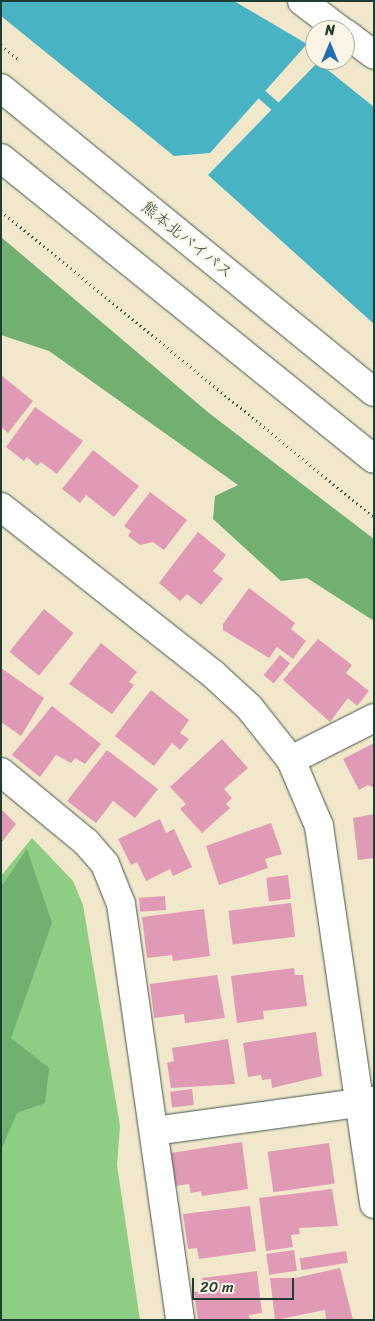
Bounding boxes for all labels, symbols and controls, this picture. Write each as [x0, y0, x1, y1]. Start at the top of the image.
text: N [325, 18, 335, 43]
north arrow [305, 20, 355, 70]
street label: 熊本北バイパス [137, 197, 237, 283]
scale bar [195, 1268, 298, 1300]
text: 20 m [200, 1274, 234, 1300]

